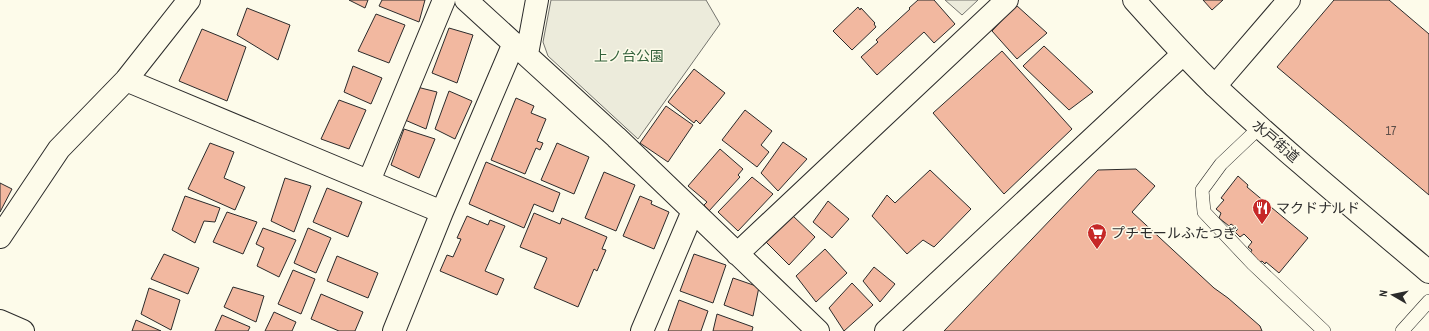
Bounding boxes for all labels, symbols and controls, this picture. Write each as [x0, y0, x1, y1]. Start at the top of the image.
park label: 上ノ台公園 [594, 47, 664, 65]
street label: 水戸街道 [1249, 116, 1303, 166]
house number: 17 [1386, 123, 1397, 139]
restaurant icon: マクドナルド [1251, 197, 1273, 225]
place label: マクドナルド [1276, 199, 1360, 217]
supermarket icon: プチモールふたつぎ [1086, 222, 1108, 250]
place label: プチモールふたつぎ [1111, 224, 1237, 242]
north arrow [1373, 275, 1413, 315]
text: N [1376, 289, 1391, 298]

